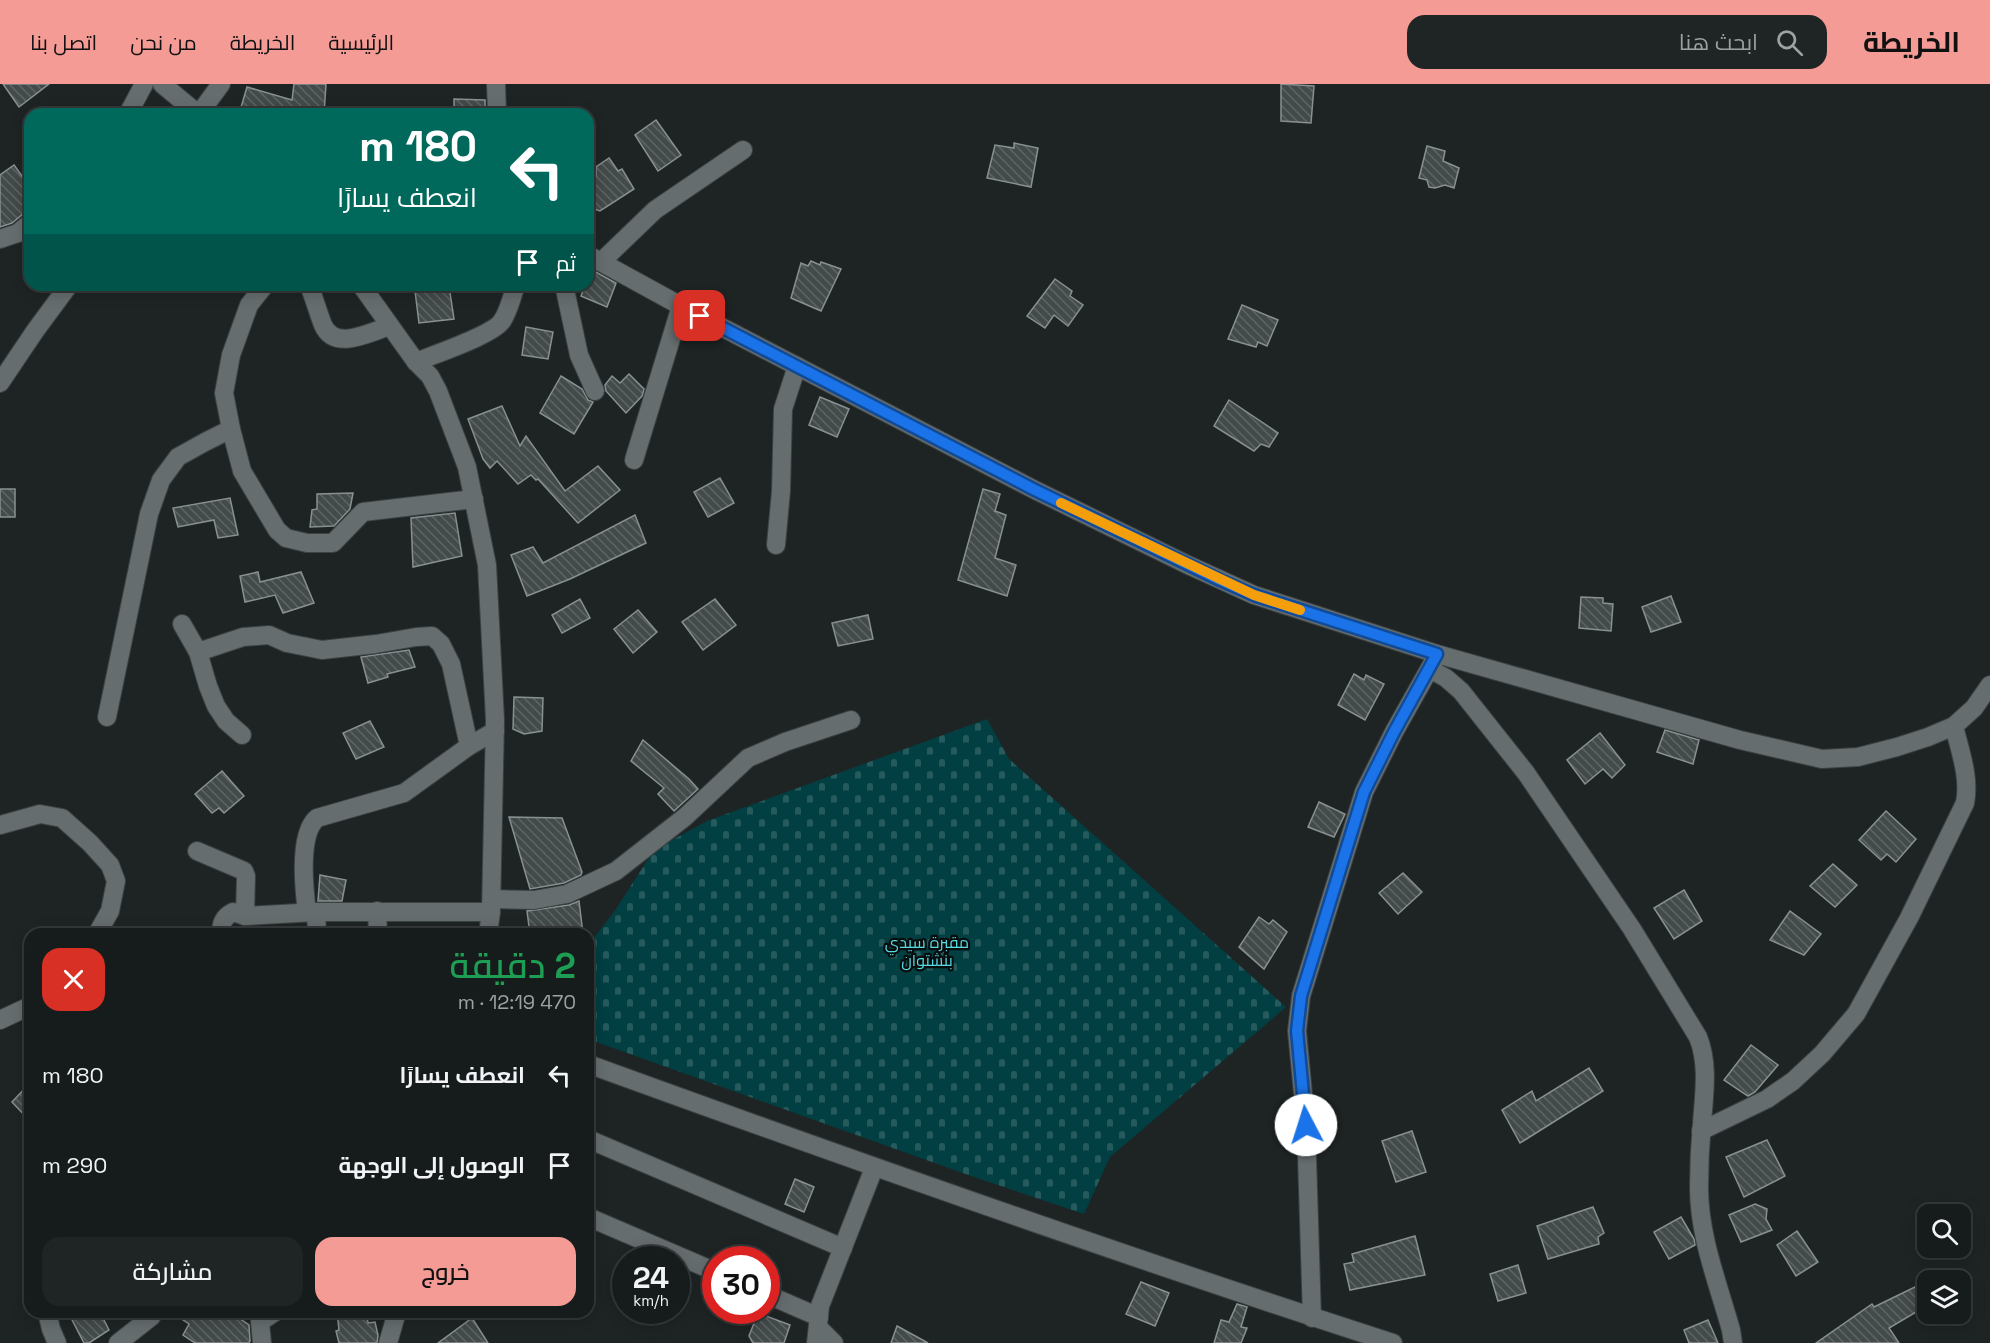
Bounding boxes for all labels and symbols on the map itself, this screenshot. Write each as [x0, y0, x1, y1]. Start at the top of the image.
pin [674, 290, 725, 341]
park label: مقبرة سيدي بنشتوان [885, 932, 969, 971]
position arrow [1274, 1093, 1338, 1157]
speed limit sign: 30 [702, 1246, 780, 1324]

